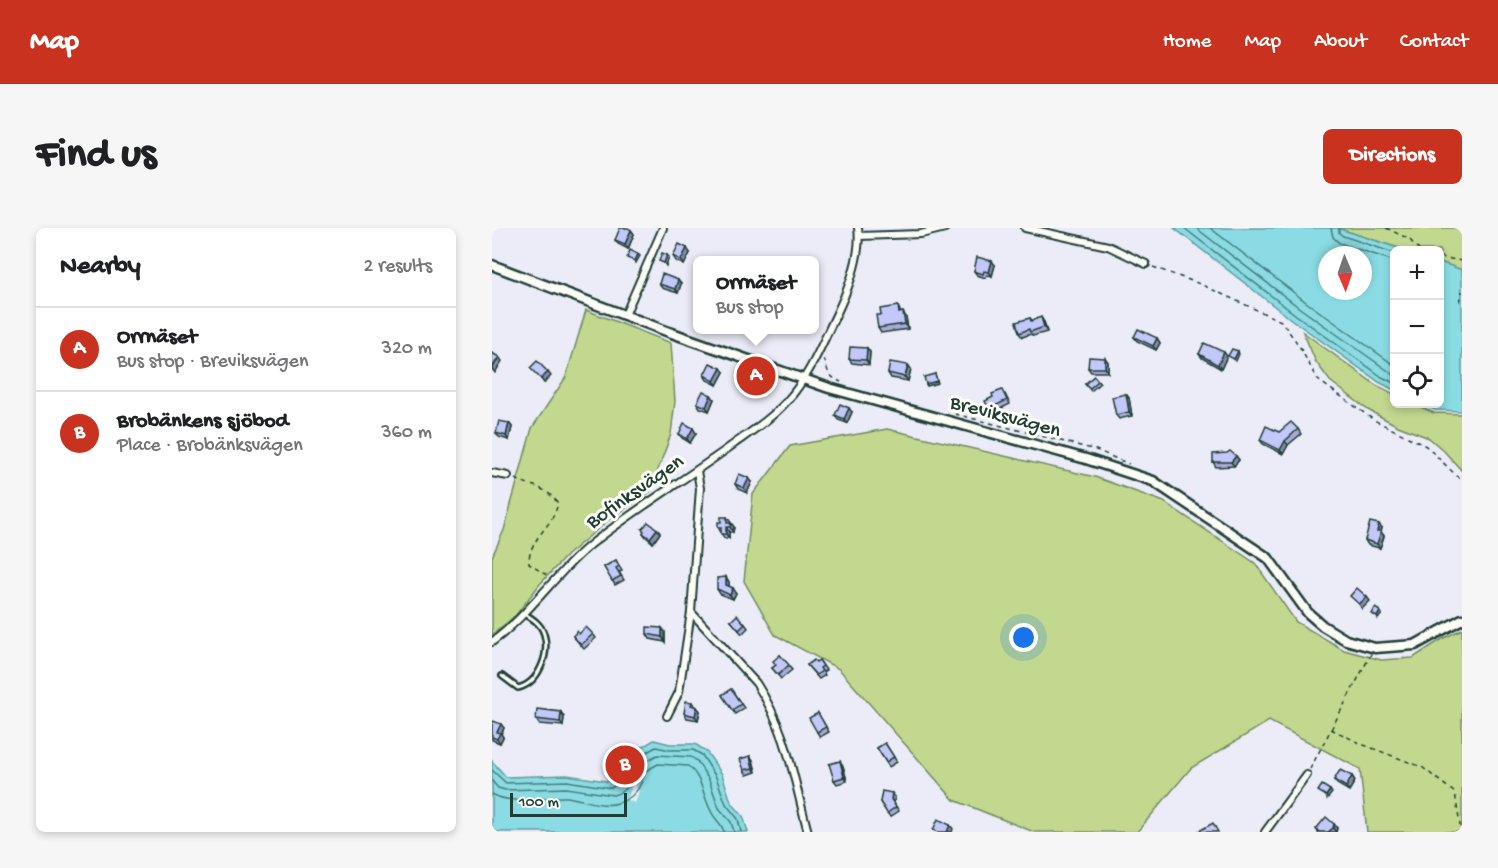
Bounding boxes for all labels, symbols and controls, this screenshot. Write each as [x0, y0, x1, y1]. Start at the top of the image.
text: Map [30, 26, 79, 59]
text: Home [1163, 30, 1211, 55]
text: Map [1244, 30, 1281, 55]
text: About [1314, 30, 1367, 55]
text: Contact [1400, 30, 1468, 55]
button: Directions [1323, 129, 1462, 184]
text: Find us [36, 132, 156, 181]
north arrow [1318, 246, 1372, 300]
map controls [1390, 246, 1444, 408]
button: + [1390, 246, 1444, 300]
text: Nearby [60, 252, 141, 283]
text: 2 results [363, 256, 432, 279]
popup [693, 256, 819, 334]
text: Orrnäset [716, 271, 796, 297]
text: Bus stop [716, 297, 784, 320]
button: − [1390, 300, 1444, 354]
text: Orrnäset [117, 325, 197, 351]
text: A [74, 338, 85, 361]
text: 320 m [382, 338, 432, 361]
text: Bus stop · Breviksvägen [117, 351, 308, 374]
pin: A [736, 354, 776, 398]
button: locate [1390, 354, 1444, 408]
street label: Breviksvägen [946, 391, 1063, 445]
text: Brobänkens sjöbod [117, 409, 289, 435]
text: B [74, 422, 85, 445]
text: 360 m [381, 422, 432, 445]
text: Place · Brobänksvägen [117, 435, 303, 458]
street label: Bofinksvägen [582, 450, 690, 536]
your location [1009, 623, 1038, 652]
pin: B [606, 742, 644, 788]
scale bar [510, 790, 627, 818]
text: 100 m [519, 794, 559, 813]

